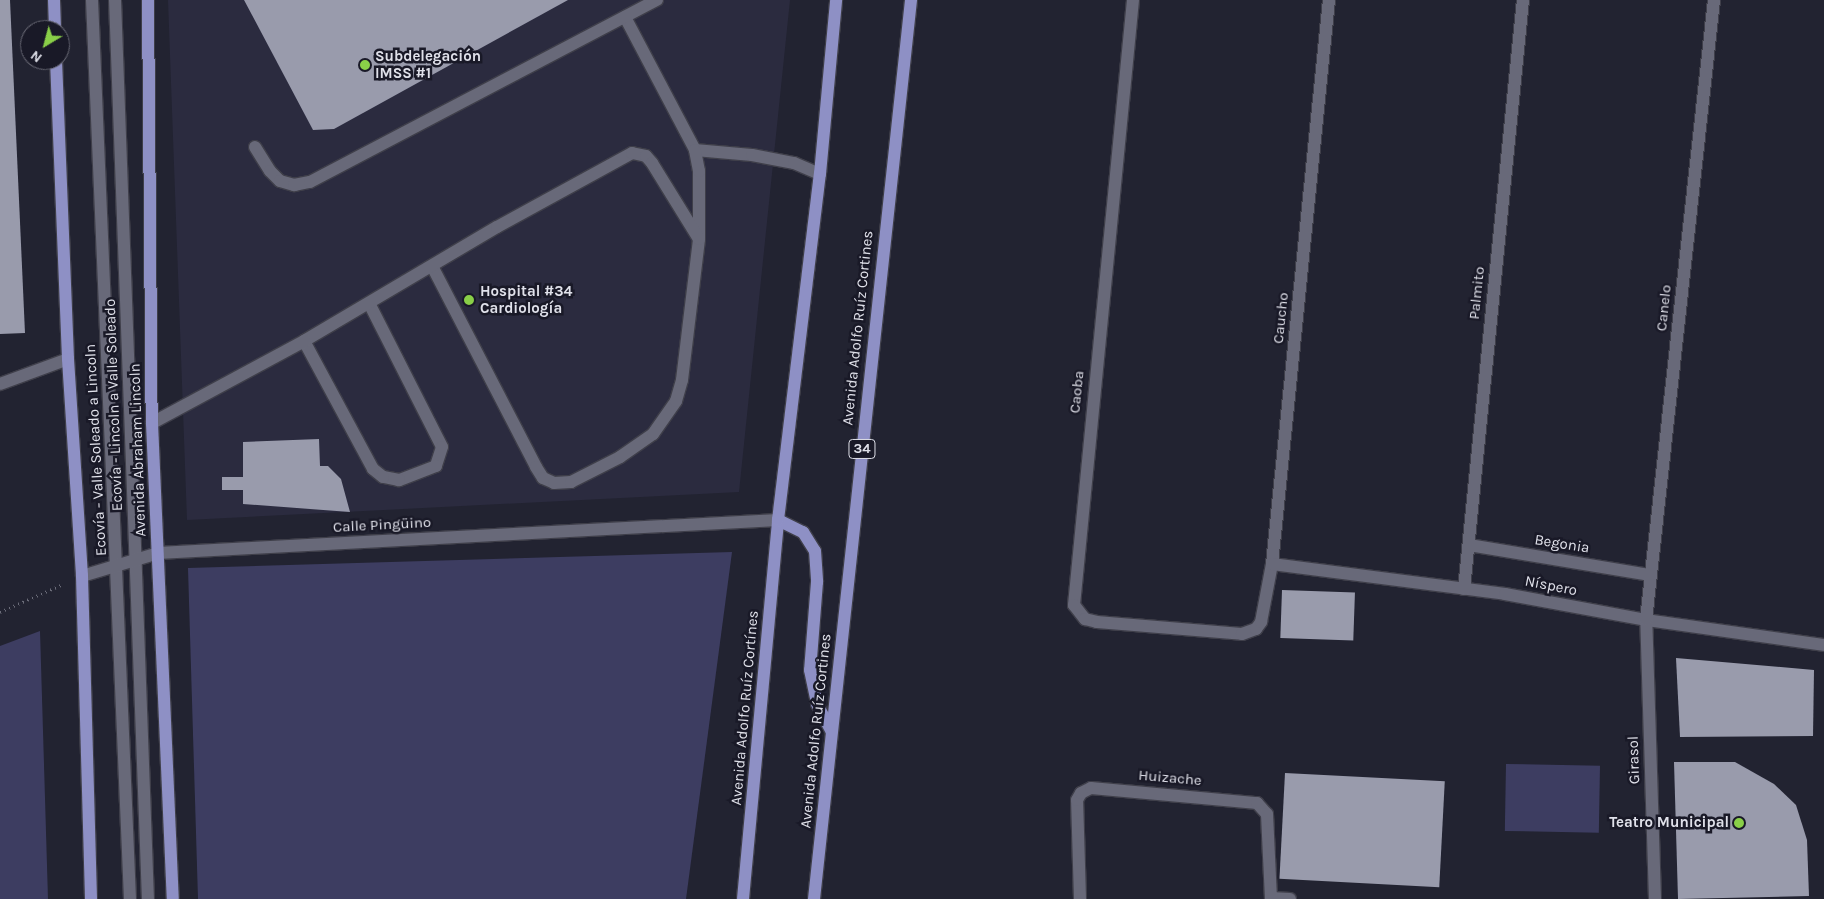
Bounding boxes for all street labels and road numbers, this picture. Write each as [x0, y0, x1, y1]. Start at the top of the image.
street label: Avenida Adolfo Ruíz Cortines [839, 230, 877, 426]
street label: Palmito [1465, 266, 1489, 320]
street label: Canelo [1653, 284, 1675, 332]
street label: Caucho [1269, 291, 1293, 345]
street label: Ecovía - Lincoln a Valle Soleado [101, 299, 127, 511]
street label: Ecovía - Valle Soleado a Lincoln [81, 343, 111, 557]
street label: Avenida Abraham Lincoln [126, 363, 150, 537]
street label: Caoba [1066, 370, 1088, 414]
road number: 34 [848, 438, 876, 460]
street label: Calle Pingüino [332, 513, 432, 537]
street label: Begonia [1533, 531, 1591, 557]
street label: Níspero [1523, 572, 1579, 600]
street label: Avenida Adolfo Ruíz Cortínes [728, 610, 762, 806]
street label: Avenida Adolfo Ruíz Cortines [797, 633, 835, 829]
street label: Girasol [1624, 736, 1644, 784]
street label: Huizache [1138, 766, 1202, 790]

